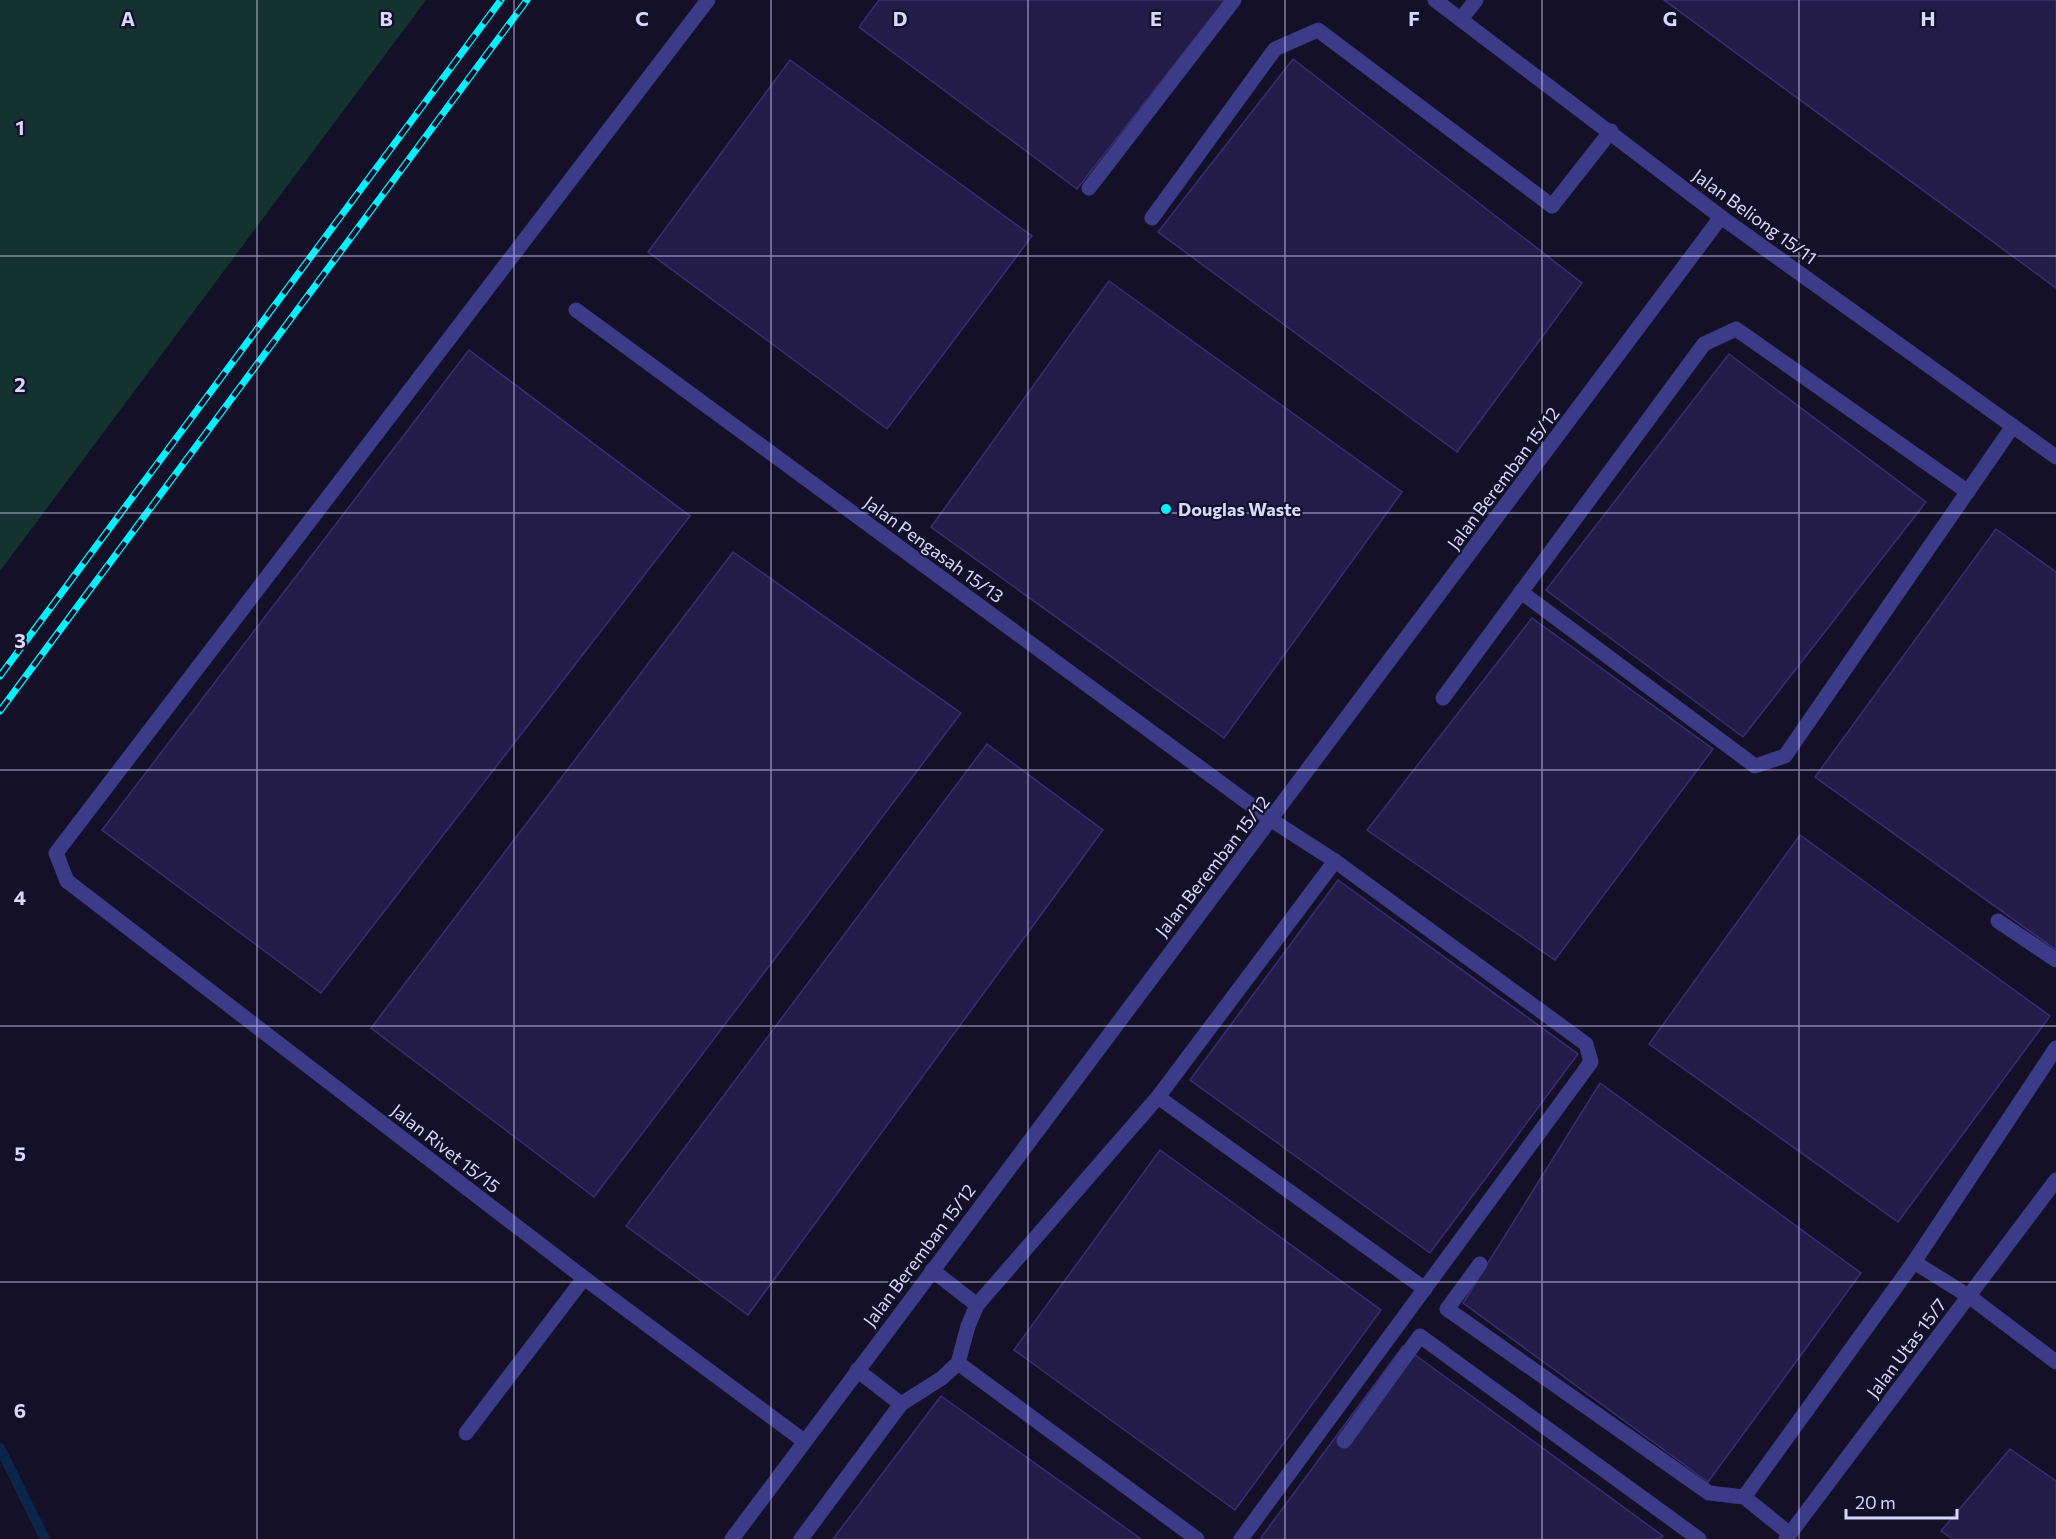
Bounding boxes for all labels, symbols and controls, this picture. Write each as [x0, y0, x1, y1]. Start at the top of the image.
text: A [121, 6, 135, 30]
text: B [379, 6, 393, 30]
text: C [635, 6, 649, 30]
text: D [893, 6, 907, 30]
text: E [1150, 6, 1162, 30]
text: F [1408, 6, 1420, 30]
text: G [1663, 6, 1677, 30]
text: H [1921, 6, 1936, 30]
text: 1 [15, 115, 25, 139]
street label: Jalan Beliong 15/11 [1689, 164, 1821, 268]
text: 2 [14, 372, 26, 396]
street label: Jalan Beremban 15/12 [1442, 402, 1564, 554]
street label: Jalan Pengasah 15/13 [860, 491, 1008, 607]
place label: Douglas Waste [1178, 498, 1301, 520]
marker: Douglas Waste [1159, 502, 1173, 516]
text: 3 [14, 628, 26, 652]
street label: Jalan Beremban 15/12 [1150, 791, 1274, 941]
text: 4 [14, 885, 26, 909]
street label: Jalan Rivet 15/15 [387, 1099, 505, 1197]
text: 5 [14, 1141, 26, 1165]
street label: Jalan Beremban 15/12 [858, 1179, 980, 1331]
street label: Jalan Utas 15/7 [1861, 1294, 1951, 1402]
text: 6 [14, 1398, 26, 1422]
scale bar [1846, 1482, 1957, 1520]
text: 20 m [1855, 1491, 1896, 1513]

